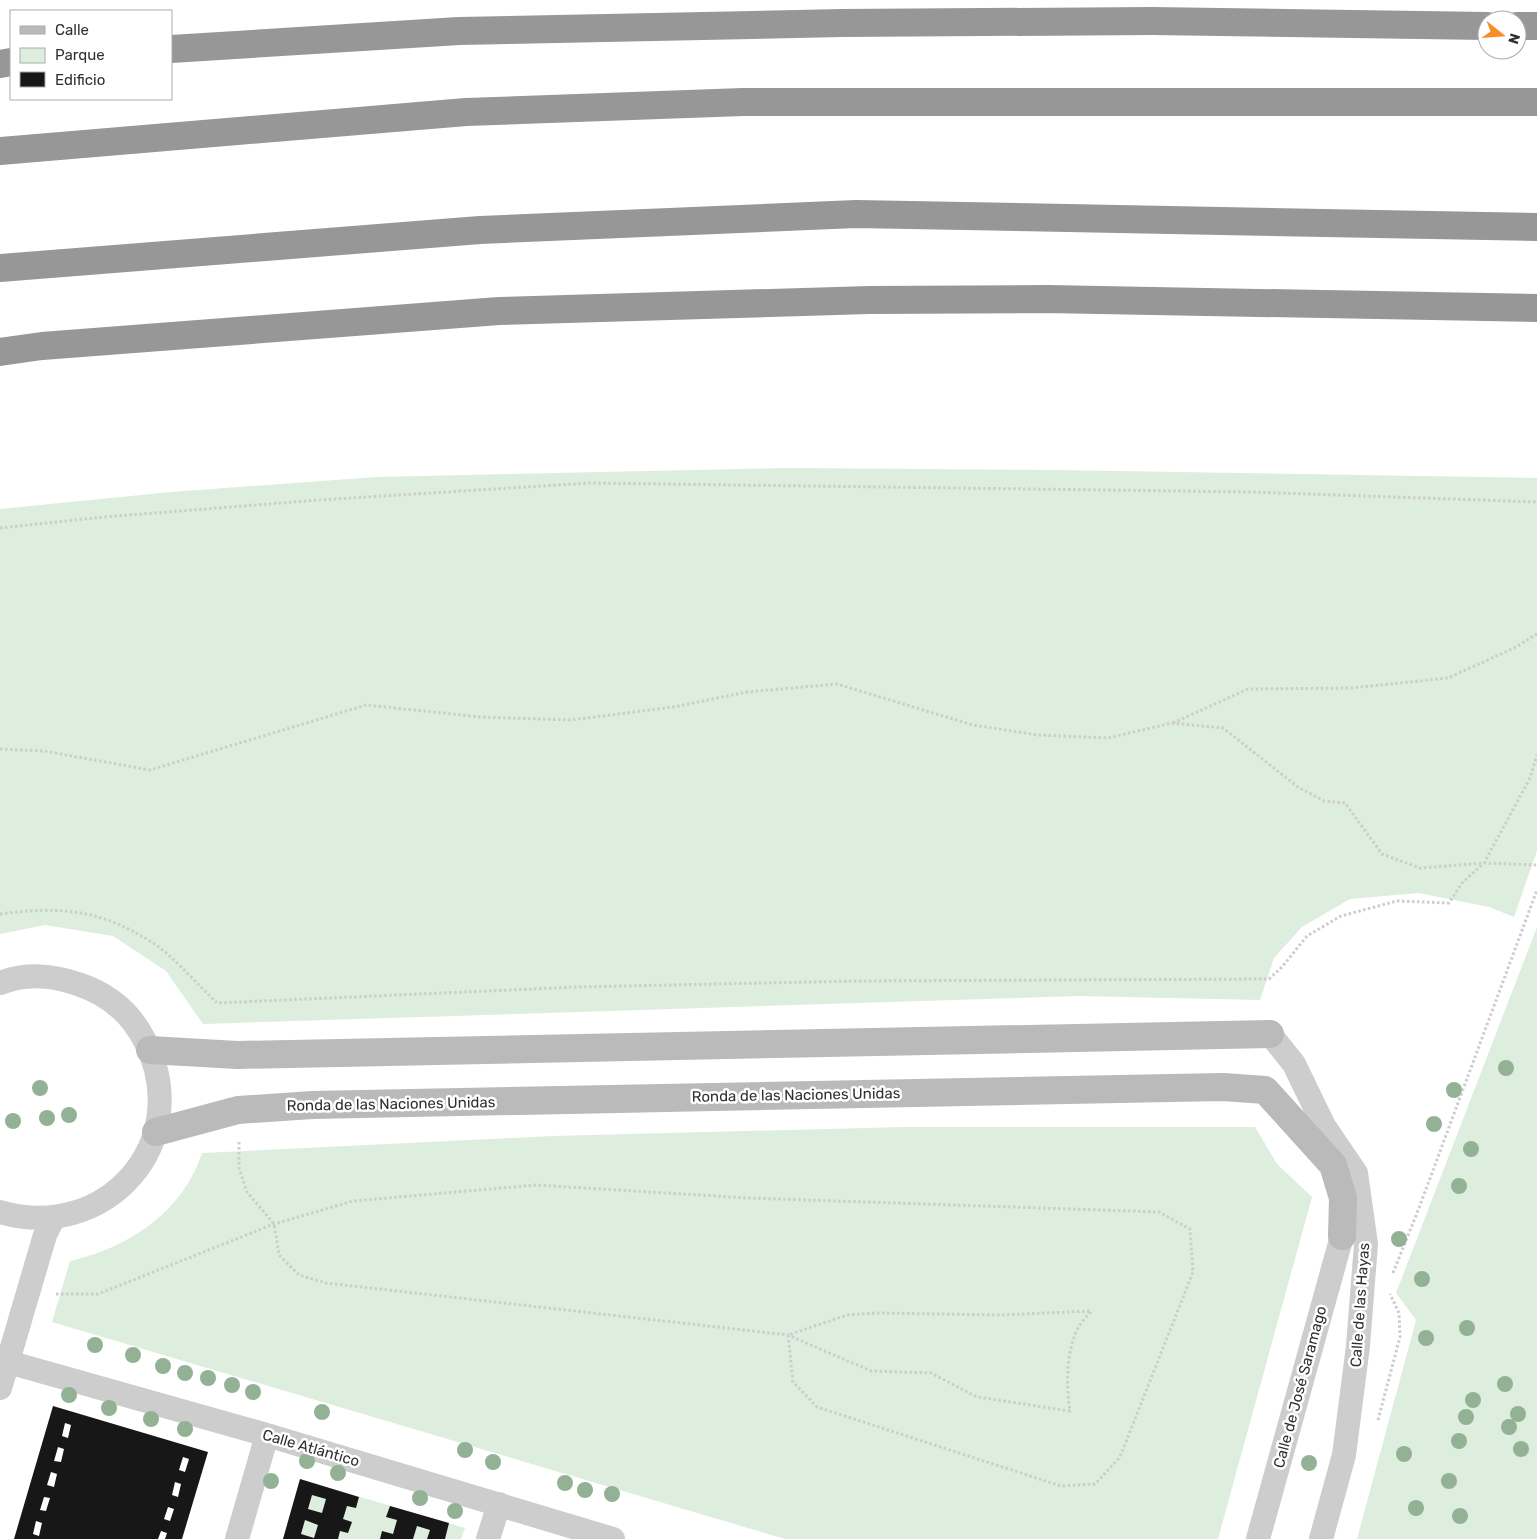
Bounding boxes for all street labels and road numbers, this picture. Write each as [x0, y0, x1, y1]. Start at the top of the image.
street label: Ronda de las Naciones Unidas [692, 1084, 901, 1106]
street label: Ronda de las Naciones Unidas [287, 1093, 496, 1115]
street label: Calle de las Hayas [1347, 1242, 1373, 1368]
street label: Calle de José Saramago [1270, 1304, 1330, 1470]
street label: Calle Atlántico [260, 1426, 362, 1470]

